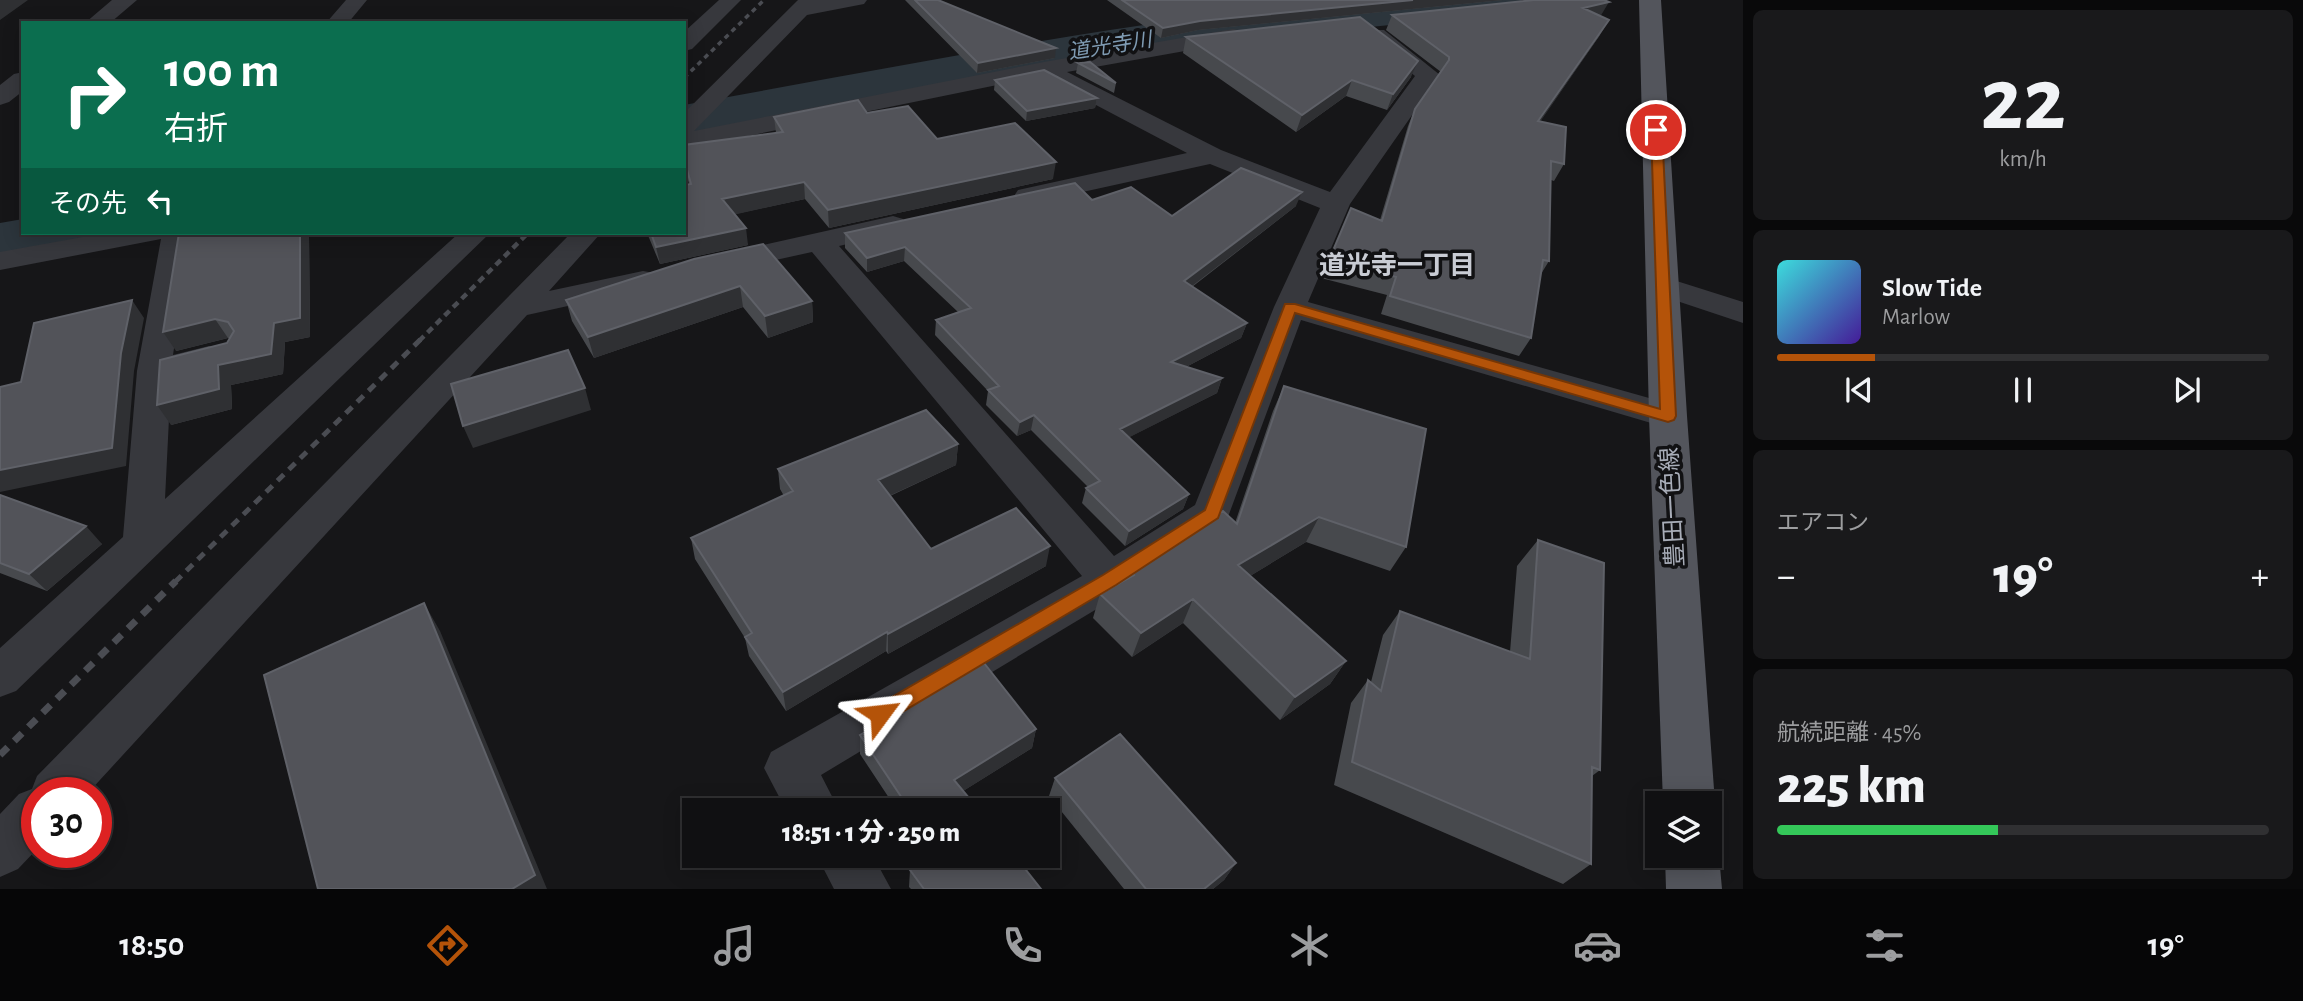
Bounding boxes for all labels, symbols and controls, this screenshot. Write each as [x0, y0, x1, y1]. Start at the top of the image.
water label: 道光寺川 [1067, 28, 1155, 63]
text: 100 m [164, 47, 280, 96]
icon: right [49, 49, 140, 140]
text: 22 [1980, 55, 2066, 146]
pin [1626, 100, 1686, 160]
icon: arrive [1637, 111, 1675, 149]
text: 右折 [164, 113, 228, 145]
text: km/h [1999, 148, 2047, 171]
icon: left [141, 182, 179, 220]
text: その先 [49, 191, 127, 217]
district label: 道光寺一丁目 [1319, 251, 1475, 279]
text: Slow Tide [1882, 275, 1982, 301]
text: Marlow [1882, 306, 1950, 329]
icon: previous [1840, 371, 1878, 409]
icon: pause [2004, 371, 2042, 409]
icon: next [2168, 371, 2206, 409]
street label: 豊田一色線 [1656, 446, 1688, 568]
text: エアコン [1777, 512, 1869, 535]
text: 19° [1993, 550, 2053, 602]
text: − [1777, 558, 1795, 596]
text: + [2251, 558, 2269, 596]
position arrow [843, 677, 917, 751]
text: 航続距離 · 45% [1777, 722, 1922, 745]
text: 225 km [1777, 760, 1926, 812]
speed limit sign: 30 [21, 777, 112, 868]
map controls [1645, 791, 1722, 868]
button: layers [1645, 791, 1722, 868]
text: 18:51 · 1 分 · 250 m [782, 820, 960, 846]
icon: directions [423, 921, 472, 970]
icon: music [710, 921, 759, 970]
icon: phone [998, 921, 1047, 970]
icon: climate [1285, 921, 1334, 970]
icon: car [1573, 921, 1622, 970]
icon: filters [1860, 921, 1909, 970]
text: 18:50 [119, 929, 184, 961]
text: 19° [2147, 929, 2184, 961]

